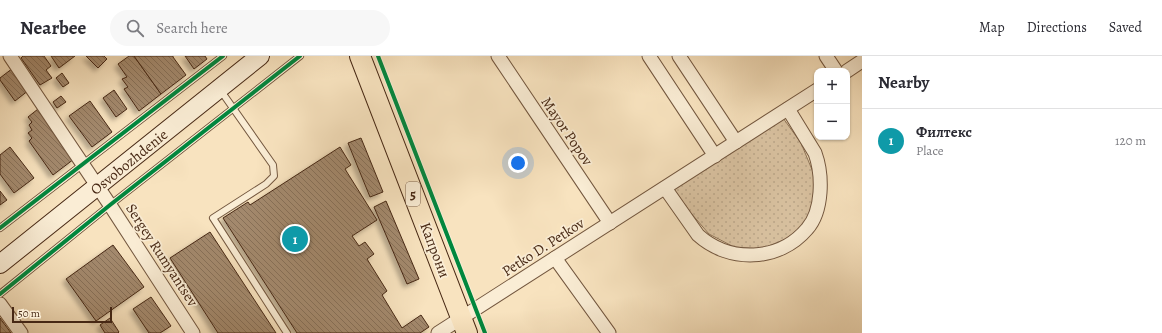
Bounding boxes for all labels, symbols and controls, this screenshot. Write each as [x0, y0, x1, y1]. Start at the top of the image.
search box [110, 10, 390, 46]
text: Nearbee [20, 15, 86, 41]
icon: search [124, 17, 146, 39]
text: Search here [156, 18, 228, 38]
text: Map [979, 18, 1005, 37]
text: Directions [1027, 18, 1087, 37]
text: Saved [1109, 18, 1142, 37]
map controls [814, 68, 850, 140]
button: + [814, 68, 850, 104]
text: Nearby [878, 71, 929, 94]
street label: Mayor Popov [537, 93, 597, 170]
button: − [814, 104, 850, 140]
text: Филтекс [916, 122, 972, 142]
street label: Osvobozhdenie [86, 124, 172, 199]
text: 1 [889, 132, 893, 149]
text: 120 m [1115, 132, 1146, 149]
text: Place [916, 142, 944, 159]
your location [508, 153, 528, 173]
road number: 5 [406, 182, 420, 206]
street label: Sergey Rumyantsev [121, 200, 203, 311]
street label: Petko D. Petkov [498, 213, 588, 281]
street label: Капрони [415, 219, 455, 281]
pin: 1 [282, 224, 308, 254]
scale bar [12, 305, 112, 324]
text: 50 m [18, 306, 40, 321]

